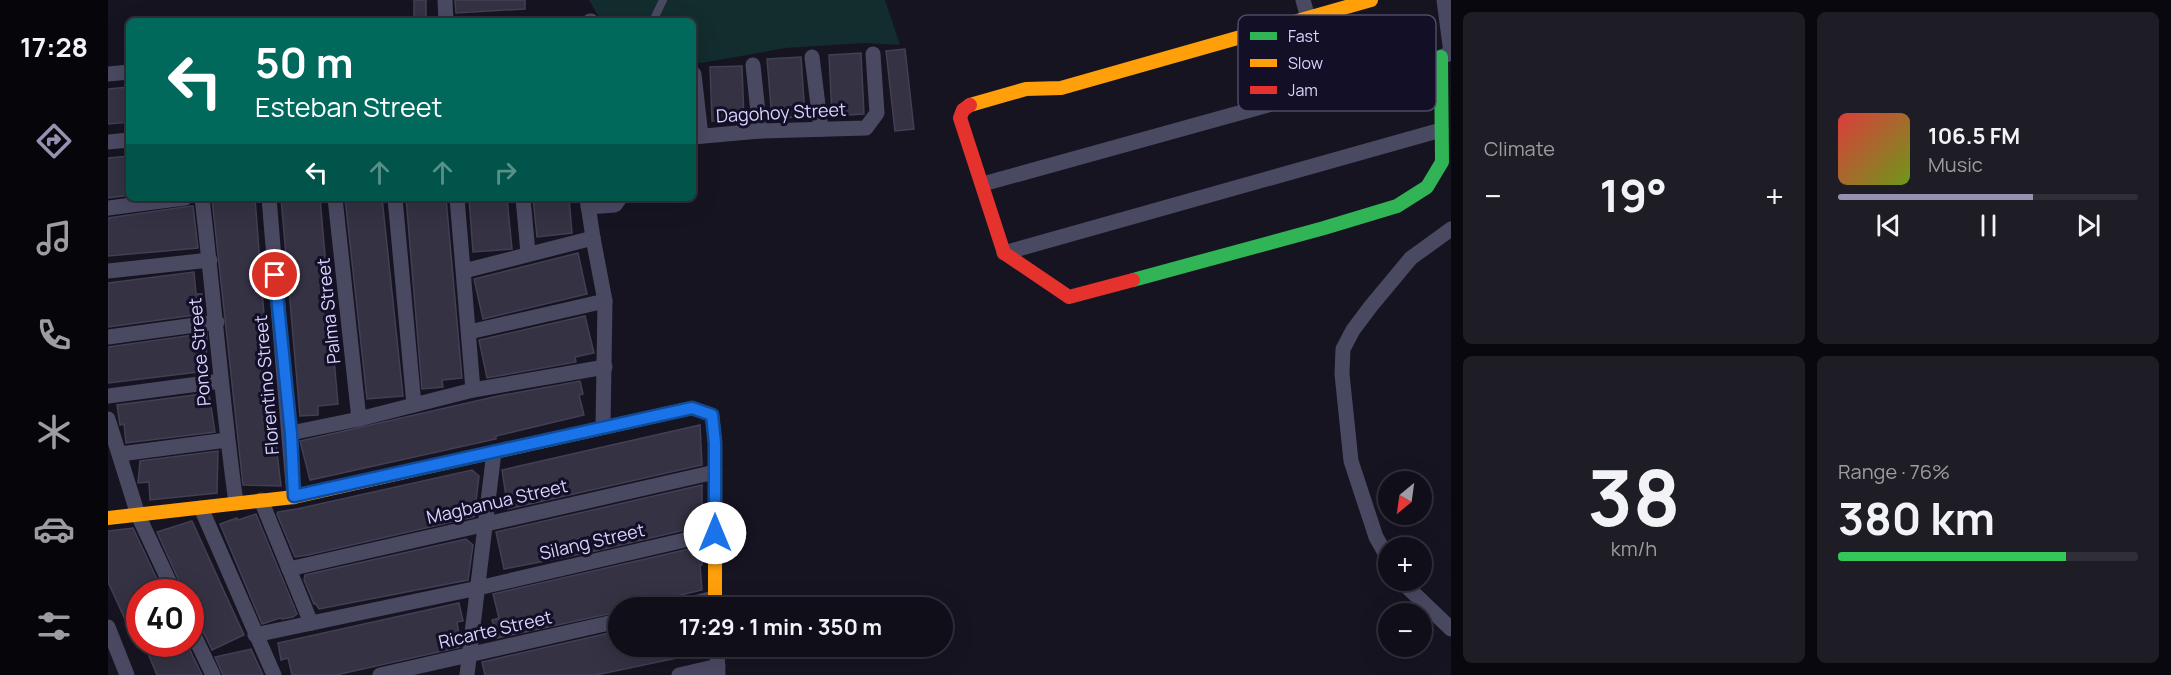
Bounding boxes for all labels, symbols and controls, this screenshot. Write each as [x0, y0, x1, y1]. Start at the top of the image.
legend [1238, 15, 1436, 111]
text: Fast [1288, 25, 1319, 47]
text: 17:28 [20, 28, 88, 65]
text: 50 m [255, 33, 353, 91]
icon: left [156, 42, 234, 120]
text: Slow [1288, 52, 1323, 74]
text: Jam [1288, 79, 1318, 101]
text: Esteban Street [255, 88, 442, 125]
street label: Dagohoy Street [715, 97, 847, 127]
icon: directions [33, 120, 75, 162]
text: 106.5 FM [1928, 121, 2020, 151]
text: Climate [1484, 135, 1555, 162]
text: Music [1928, 151, 1983, 178]
icon: left [300, 156, 333, 189]
icon: ahead [363, 156, 396, 189]
icon: ahead [426, 156, 459, 189]
icon: right [489, 156, 522, 189]
text: 19° [1599, 164, 1667, 226]
text: − [1484, 173, 1502, 218]
text: + [1765, 173, 1784, 218]
icon: previous [1872, 209, 1905, 242]
icon: pause [1972, 209, 2005, 242]
icon: next [2072, 209, 2105, 242]
icon: music [33, 217, 75, 259]
pin [249, 249, 300, 300]
street label: Palma Street [311, 257, 345, 365]
icon: arrive [258, 258, 291, 291]
street label: Ponce Street [182, 297, 216, 407]
icon: phone [33, 314, 75, 356]
street label: Florentino Street [248, 314, 284, 456]
icon: climate [33, 411, 75, 453]
text: 38 [1587, 443, 1681, 549]
text: Range · 76% [1838, 458, 1950, 485]
north arrow [1378, 471, 1432, 525]
map controls [1378, 471, 1432, 657]
street label: Magbanua Street [424, 473, 570, 529]
text: 380 km [1838, 487, 1995, 549]
position arrow [683, 501, 747, 565]
icon: car [33, 508, 75, 550]
street label: Silang Street [537, 517, 647, 565]
text: km/h [1611, 535, 1657, 562]
button: + [1378, 537, 1432, 591]
speed limit sign: 40 [126, 579, 204, 657]
button: − [1378, 603, 1432, 657]
street label: Ricarte Street [436, 604, 554, 654]
icon: filters [33, 605, 75, 647]
text: 17:29 · 1 min · 350 m [679, 612, 882, 642]

